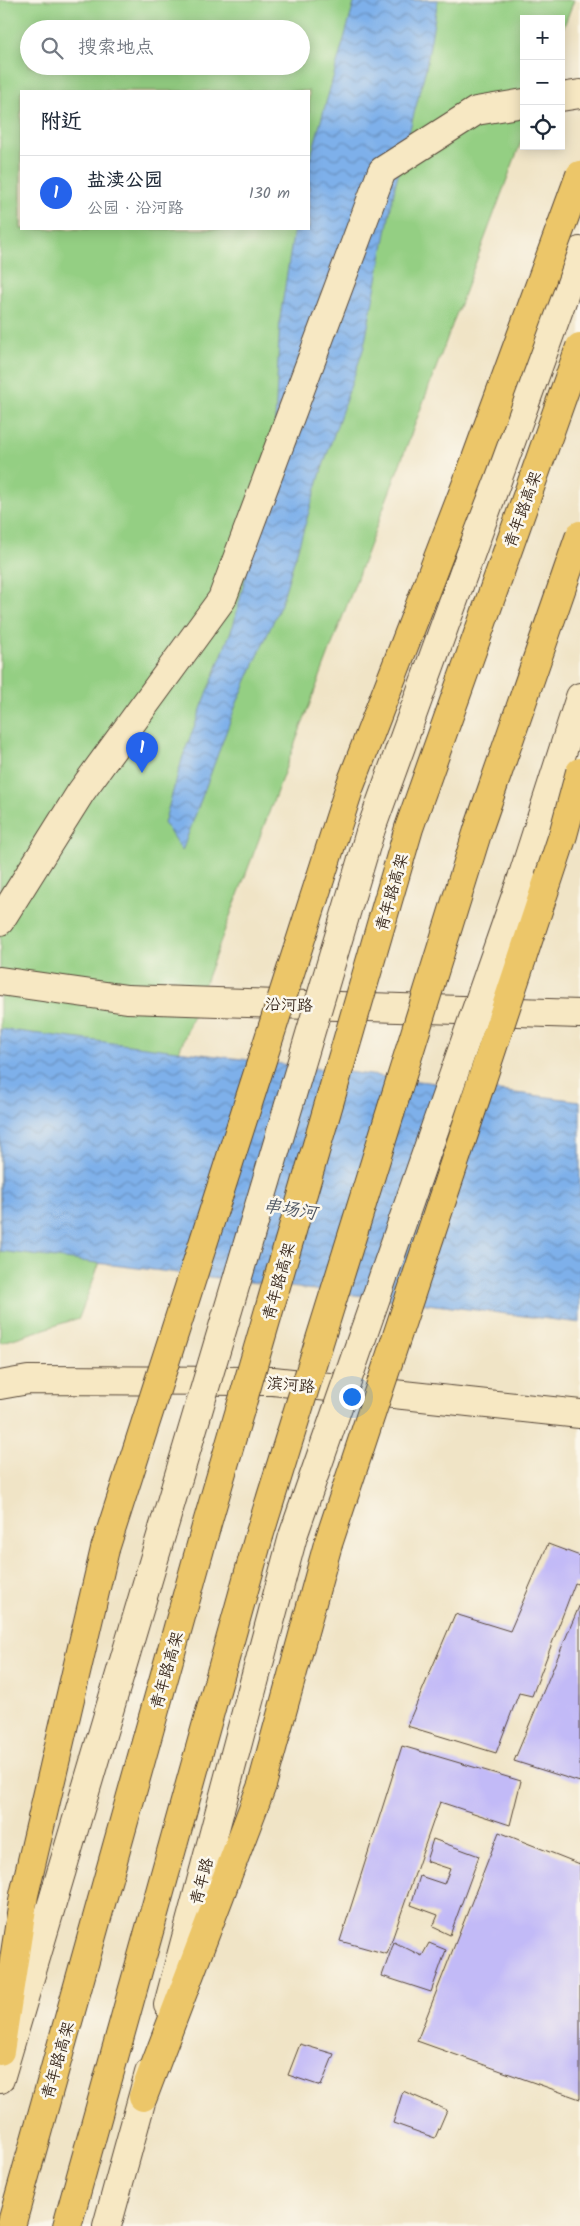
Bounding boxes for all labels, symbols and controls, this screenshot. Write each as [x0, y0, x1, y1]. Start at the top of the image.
map controls [520, 15, 565, 150]
button: + [520, 15, 565, 60]
search box [20, 20, 310, 75]
text: 搜索地点 [78, 33, 154, 63]
icon: search [38, 34, 66, 62]
button: − [520, 60, 565, 105]
button: locate [520, 105, 565, 150]
text: 附近 [40, 106, 82, 139]
text: 盐渎公园 [87, 166, 163, 196]
text: 1 [54, 181, 58, 206]
text: 130 m [249, 181, 290, 206]
text: 公园 · 沿河路 [87, 196, 184, 221]
street label: 青年路高架 [498, 468, 549, 551]
pin: 1 [126, 732, 158, 773]
street label: 青年路高架 [369, 851, 415, 934]
street label: 沿河路 [265, 992, 313, 1019]
water label: 串场河 [261, 1192, 322, 1229]
street label: 青年路高架 [256, 1240, 302, 1323]
street label: 滨河路 [266, 1371, 316, 1400]
your location [339, 1384, 365, 1410]
street label: 青年路高架 [144, 1629, 190, 1712]
street label: 青年路 [184, 1855, 221, 1908]
street label: 青年路高架 [35, 2019, 81, 2102]

